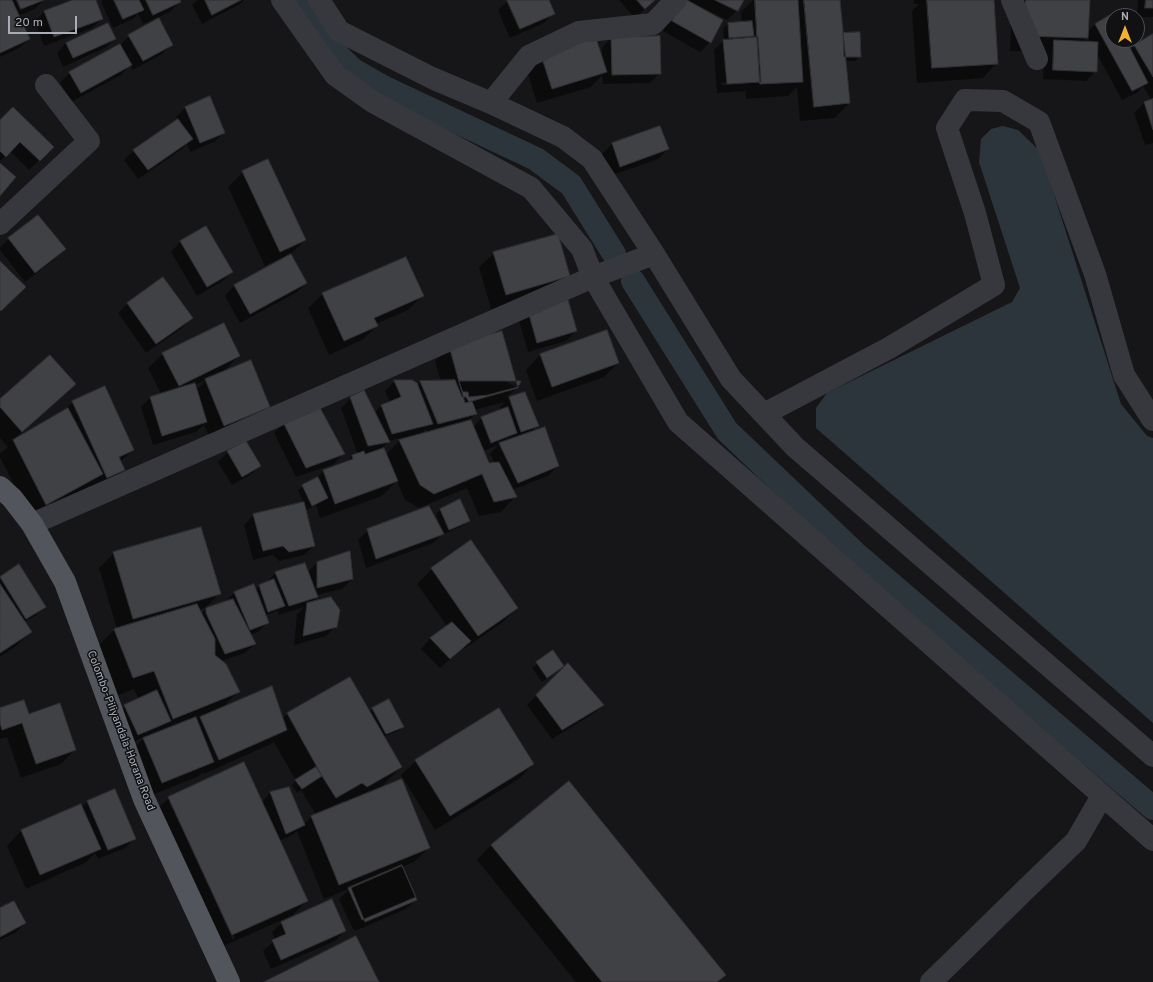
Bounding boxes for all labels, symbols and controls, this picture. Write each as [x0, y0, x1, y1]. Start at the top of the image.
scale bar [10, 8, 79, 34]
north arrow [1105, 8, 1145, 48]
text: N [1121, 10, 1129, 24]
text: 20 m [15, 15, 43, 31]
street label: Colombo-Piliyandala-Horana Road [83, 649, 157, 813]

